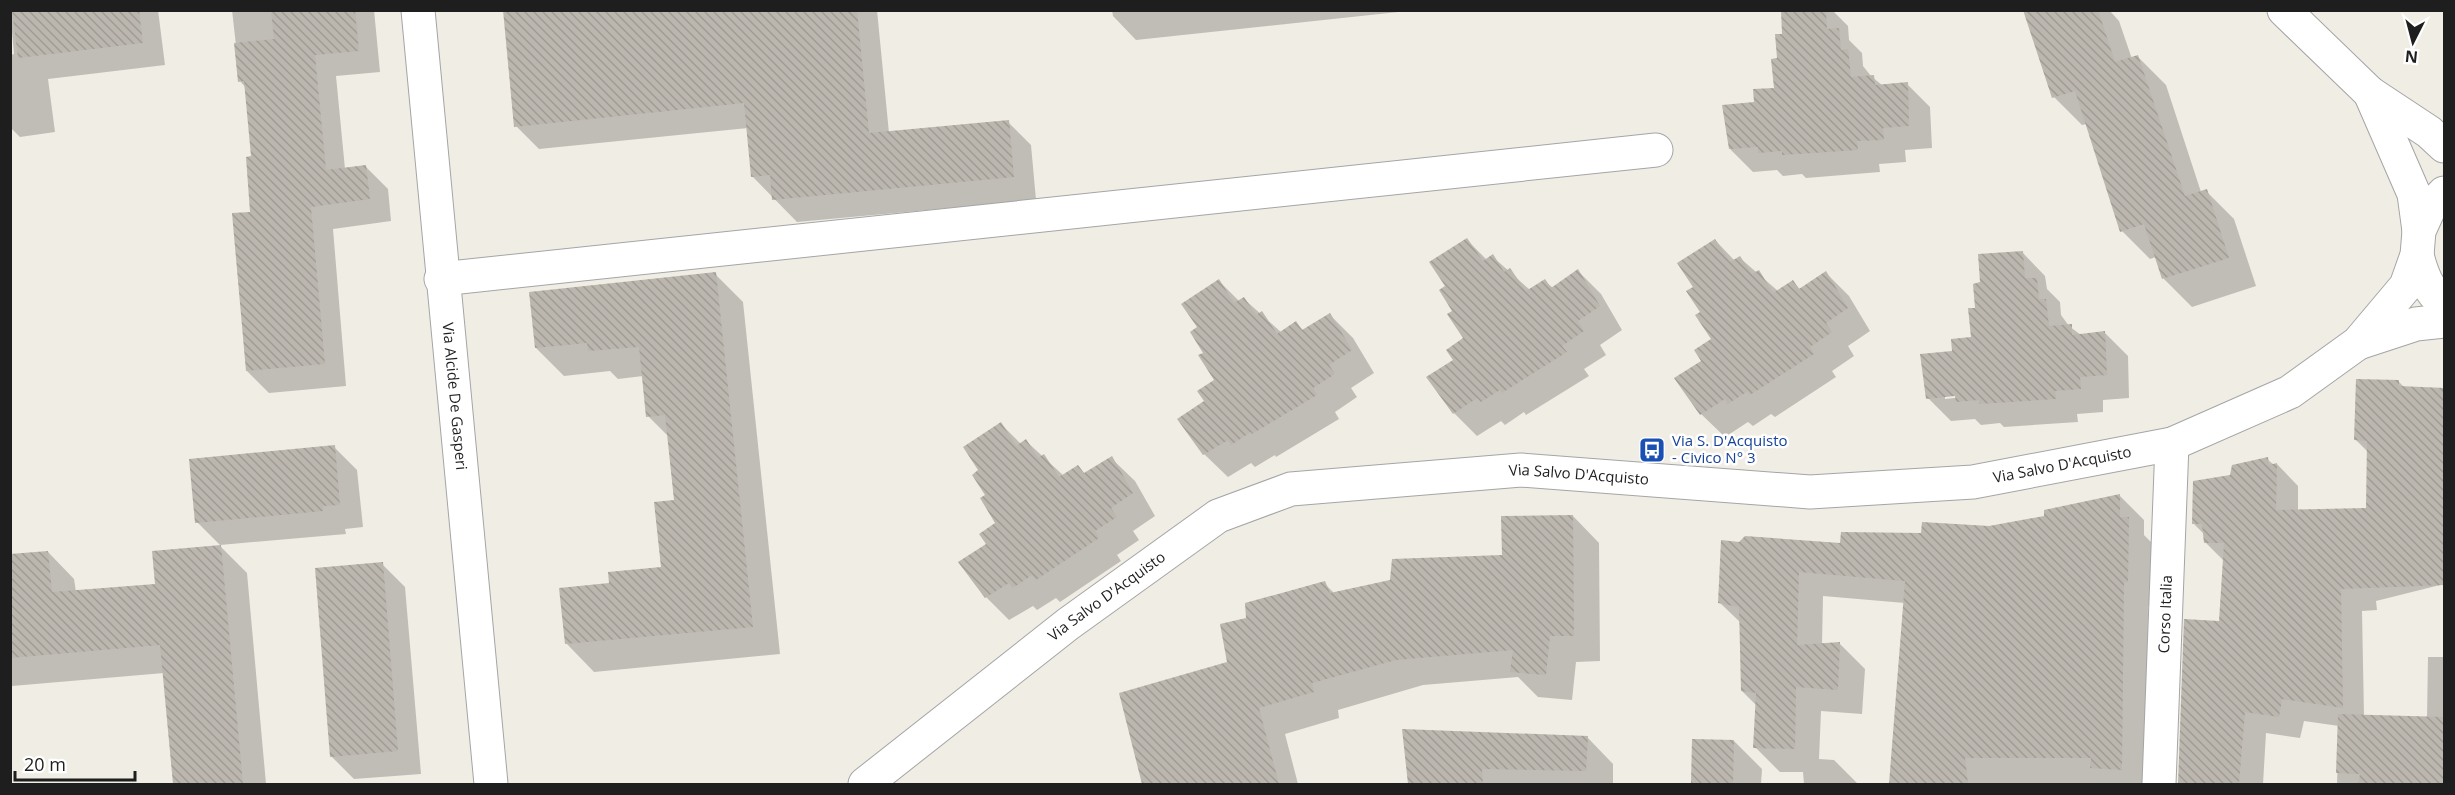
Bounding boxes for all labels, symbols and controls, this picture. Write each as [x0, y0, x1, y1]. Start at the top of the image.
north arrow [2383, 12, 2443, 72]
text: N [2404, 45, 2419, 69]
street label: Via Alcide De Gasperi [439, 322, 472, 471]
place label: Via S. D'Acquisto - Civico N° 3 [1672, 430, 1788, 467]
bus stop icon: Via S. D'Acquisto - Civico N° 3 [1637, 435, 1667, 465]
street label: Via Salvo D'Acquisto [1991, 441, 2133, 487]
street label: Via Salvo D'Acquisto [1508, 459, 1650, 489]
street label: Via Salvo D'Acquisto [1043, 546, 1169, 645]
street label: Corso Italia [2153, 574, 2176, 654]
scale bar [15, 744, 135, 782]
text: 20 m [24, 752, 66, 776]

